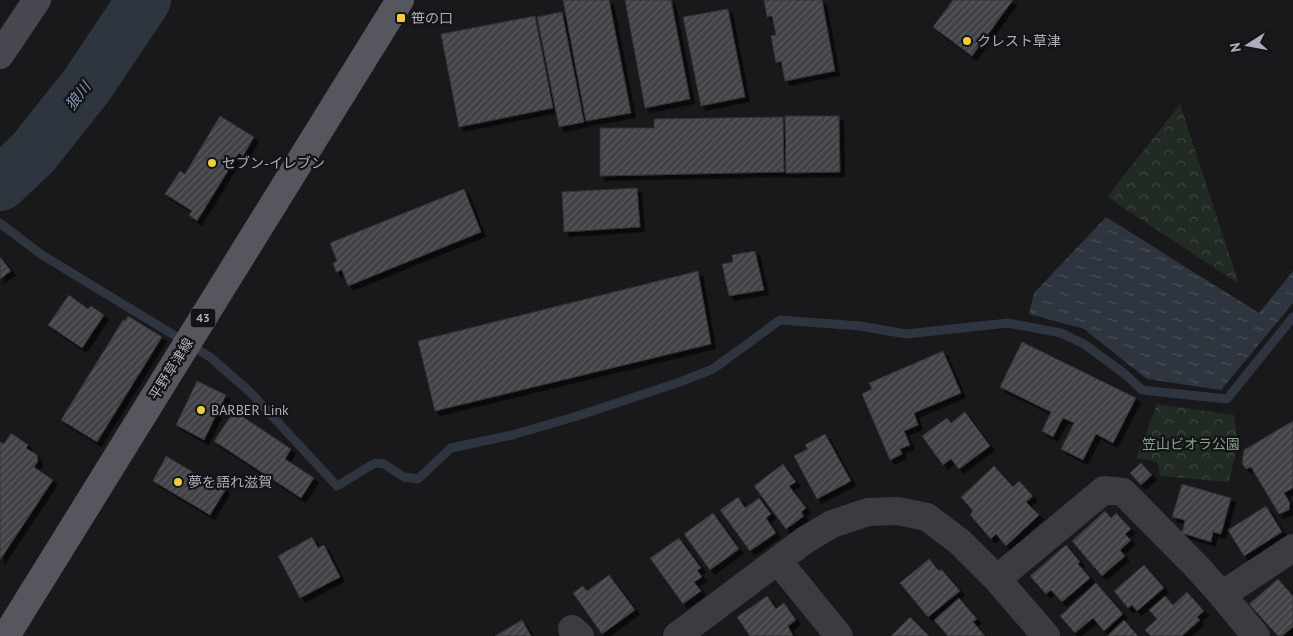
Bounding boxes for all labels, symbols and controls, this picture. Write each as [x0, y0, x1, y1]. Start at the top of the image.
place label: 笹の口 [411, 9, 453, 27]
marker: 笹の口 [395, 12, 407, 24]
north arrow [1223, 20, 1273, 70]
place label: クレスト草津 [977, 32, 1061, 50]
marker: クレスト草津 [961, 35, 973, 47]
text: N [1226, 41, 1245, 54]
water label: 狼川 [61, 76, 96, 113]
place label: セブン-イレブン [222, 154, 325, 172]
marker: セブン-イレブン [206, 157, 218, 169]
road number: 43 [190, 308, 216, 328]
street label: 平野草津線 [145, 335, 197, 403]
place label: BARBER Link [211, 401, 289, 419]
marker: BARBER Link [195, 404, 207, 416]
park label: 笠山ビオラ公園 [1142, 435, 1240, 453]
place label: 夢を語れ滋賀 [188, 473, 272, 491]
marker: 夢を語れ滋賀 [172, 476, 184, 488]

